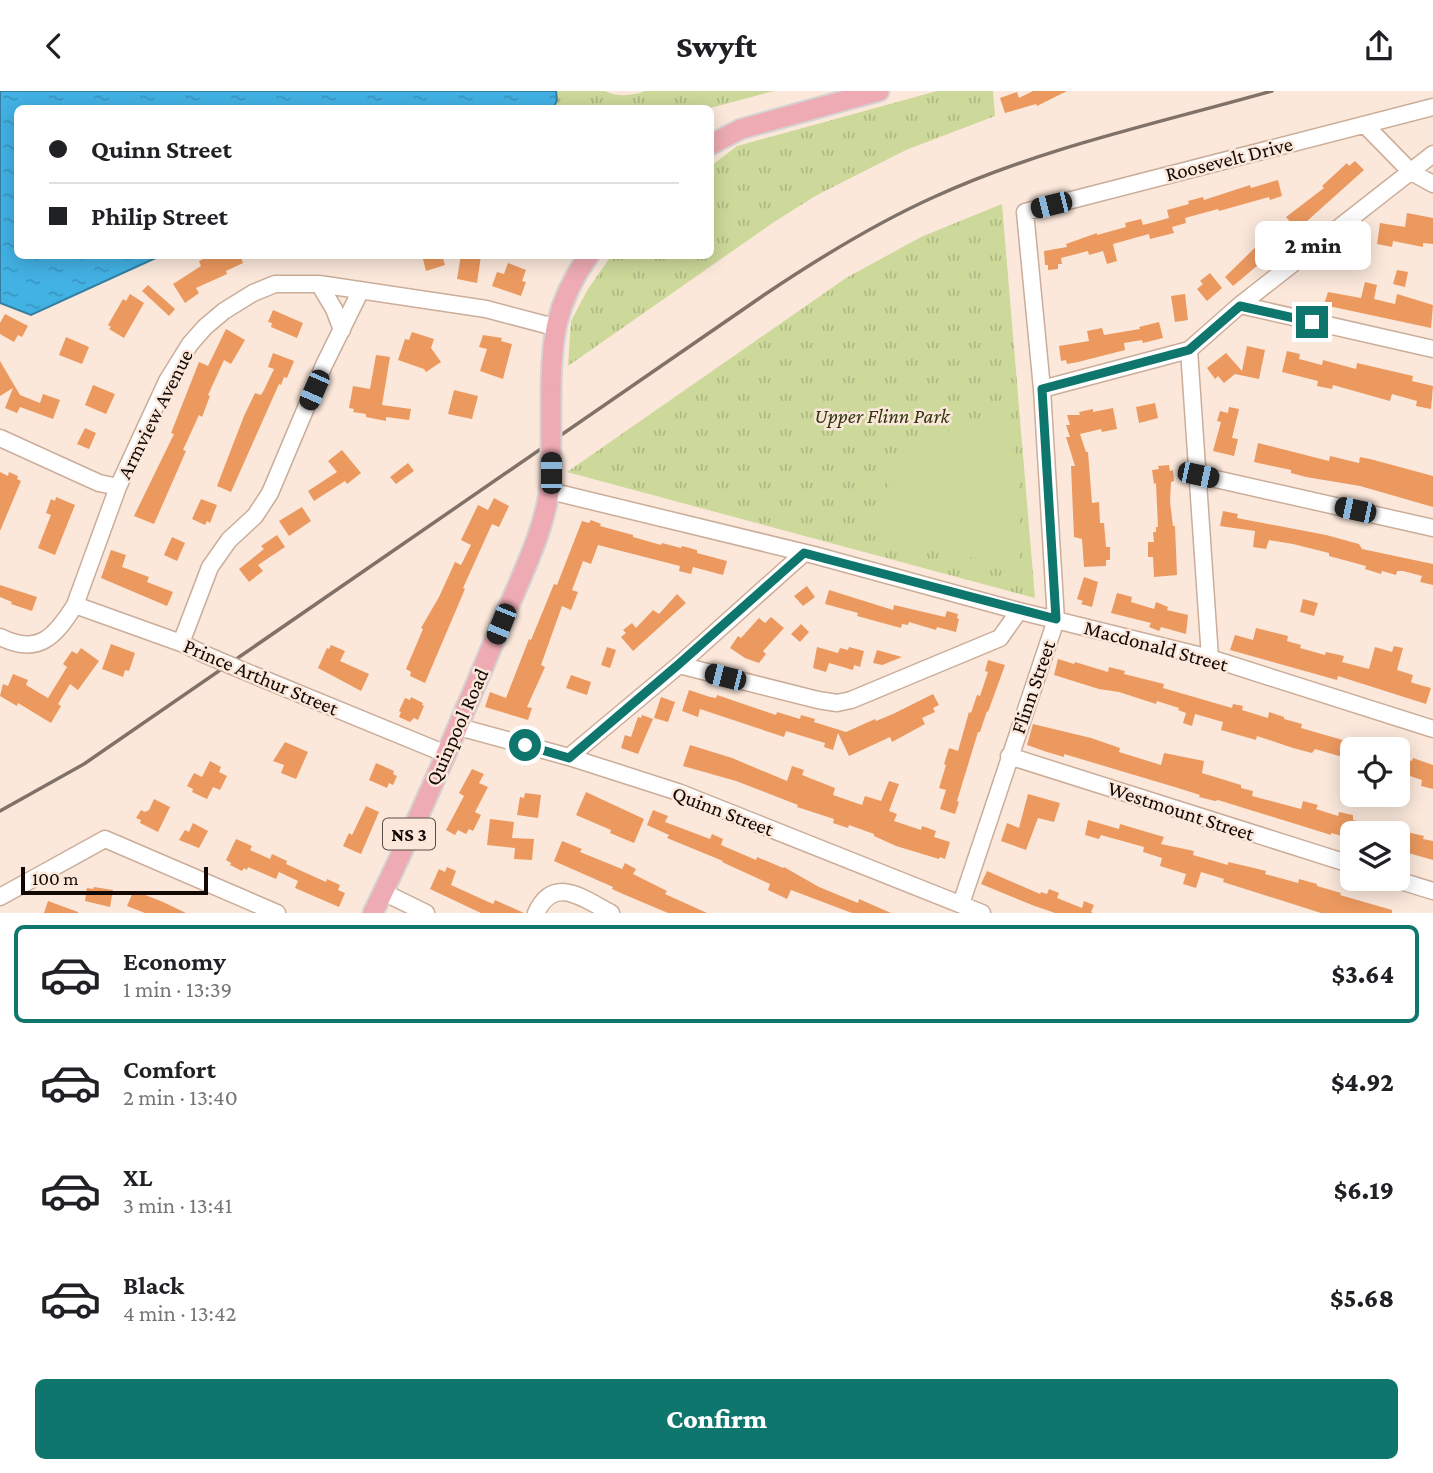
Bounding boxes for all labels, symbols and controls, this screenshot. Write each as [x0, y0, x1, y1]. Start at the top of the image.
icon: back [35, 27, 73, 65]
icon: share [1360, 27, 1398, 65]
text: Swyft [676, 28, 757, 64]
street label: Roosevelt Drive [1163, 132, 1295, 186]
text: Quinn Street [91, 135, 232, 164]
car [1029, 190, 1074, 220]
text: Philip Street [91, 202, 228, 231]
callout: 2 min [1254, 221, 1370, 269]
text: 2 min [1285, 232, 1341, 258]
route end [1296, 306, 1328, 338]
street label: Armview Avenue [112, 345, 198, 483]
car [296, 367, 333, 413]
park label: Upper Flinn Park [814, 404, 951, 428]
car [541, 452, 562, 494]
car [1176, 460, 1221, 490]
car [1333, 495, 1378, 525]
car [484, 601, 519, 647]
street label: Macdonald Street [1081, 615, 1232, 677]
street label: Prince Arthur Street [180, 634, 343, 721]
street label: Flinn Street [1006, 636, 1060, 737]
car [703, 662, 748, 692]
street label: Quinpool Road [420, 665, 494, 789]
route start [509, 729, 541, 761]
map controls [1340, 737, 1410, 891]
button: locate [1340, 737, 1410, 807]
street label: Westmount Street [1105, 776, 1258, 846]
street label: Quinn Street [669, 781, 778, 842]
road number: NS 3 [383, 819, 435, 849]
button: layers [1340, 821, 1410, 891]
scale bar [21, 864, 208, 896]
text: 100 m [32, 868, 79, 889]
icon: car [39, 943, 102, 1006]
text: Economy [123, 947, 226, 976]
text: $3.64 [1331, 960, 1394, 989]
text: 1 min · 13:39 [123, 976, 232, 1002]
icon: car [39, 1051, 102, 1114]
text: Comfort [123, 1055, 216, 1084]
text: $4.92 [1331, 1068, 1394, 1097]
text: 2 min · 13:40 [123, 1084, 238, 1110]
icon: car [39, 1159, 102, 1222]
text: XL [123, 1163, 152, 1192]
text: $6.19 [1334, 1176, 1394, 1205]
text: 3 min · 13:41 [123, 1192, 232, 1218]
icon: car [39, 1267, 102, 1330]
text: Black [123, 1271, 184, 1300]
text: $5.68 [1330, 1284, 1394, 1313]
text: 4 min · 13:42 [123, 1300, 236, 1326]
button: Confirm [35, 1379, 1398, 1459]

